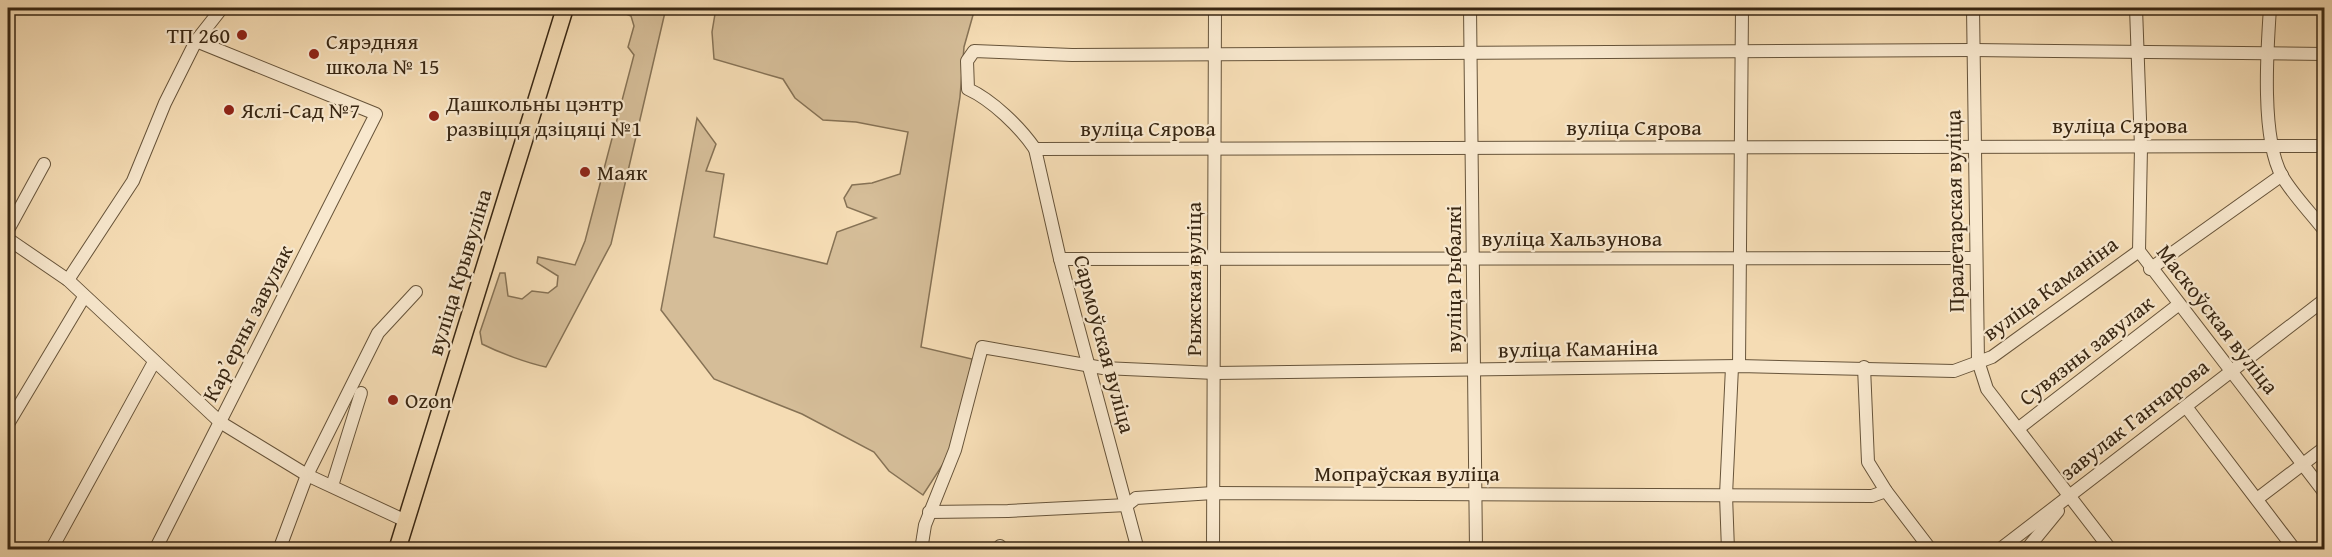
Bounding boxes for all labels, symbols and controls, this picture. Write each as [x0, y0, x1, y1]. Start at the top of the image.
place label: ТП 260 [167, 19, 230, 51]
place label: Сярэдняя школа № 15 [326, 25, 440, 82]
marker: ТП 260 [235, 28, 249, 42]
marker: Сярэдняя школа № 15 [307, 47, 321, 61]
place label: Дашкольны цэнтр развіцця дзіцяці №1 [445, 87, 642, 144]
place label: Яслі-Сад №7 [240, 94, 360, 126]
marker: Яслі-Сад №7 [222, 103, 236, 117]
marker: Дашкольны цэнтр развіцця дзіцяці №1 [427, 109, 441, 123]
street label: Пралетарская вуліца [1936, 109, 1972, 313]
street label: вуліца Сярова [2052, 109, 2188, 141]
street label: вуліца Сярова [1566, 111, 1702, 143]
street label: вуліца Сярова [1080, 112, 1216, 144]
place label: Маяк [597, 156, 648, 188]
marker: Маяк [578, 165, 592, 179]
street label: вуліца Крывуліна [419, 184, 500, 359]
street label: Рыжская вуліца [1177, 201, 1209, 356]
street label: вуліца Рыбалкі [1437, 206, 1469, 352]
street label: вуліца Хальзунова [1482, 222, 1663, 254]
street label: вуліца Каманіна [1976, 228, 2125, 348]
street label: Маскоўская вуліца [2149, 237, 2287, 401]
street label: Карʼерны завулак [194, 239, 301, 407]
street label: Сармоўская вуліца [1066, 251, 1144, 437]
street label: Сувязны завулак [2012, 287, 2161, 413]
street label: вуліца Каманіна [1498, 331, 1659, 365]
street label: завулак Ганчарова [2053, 350, 2216, 487]
place label: Ozon [405, 384, 452, 416]
marker: Ozon [386, 393, 400, 407]
street label: Мопраўская вуліца [1314, 457, 1500, 489]

